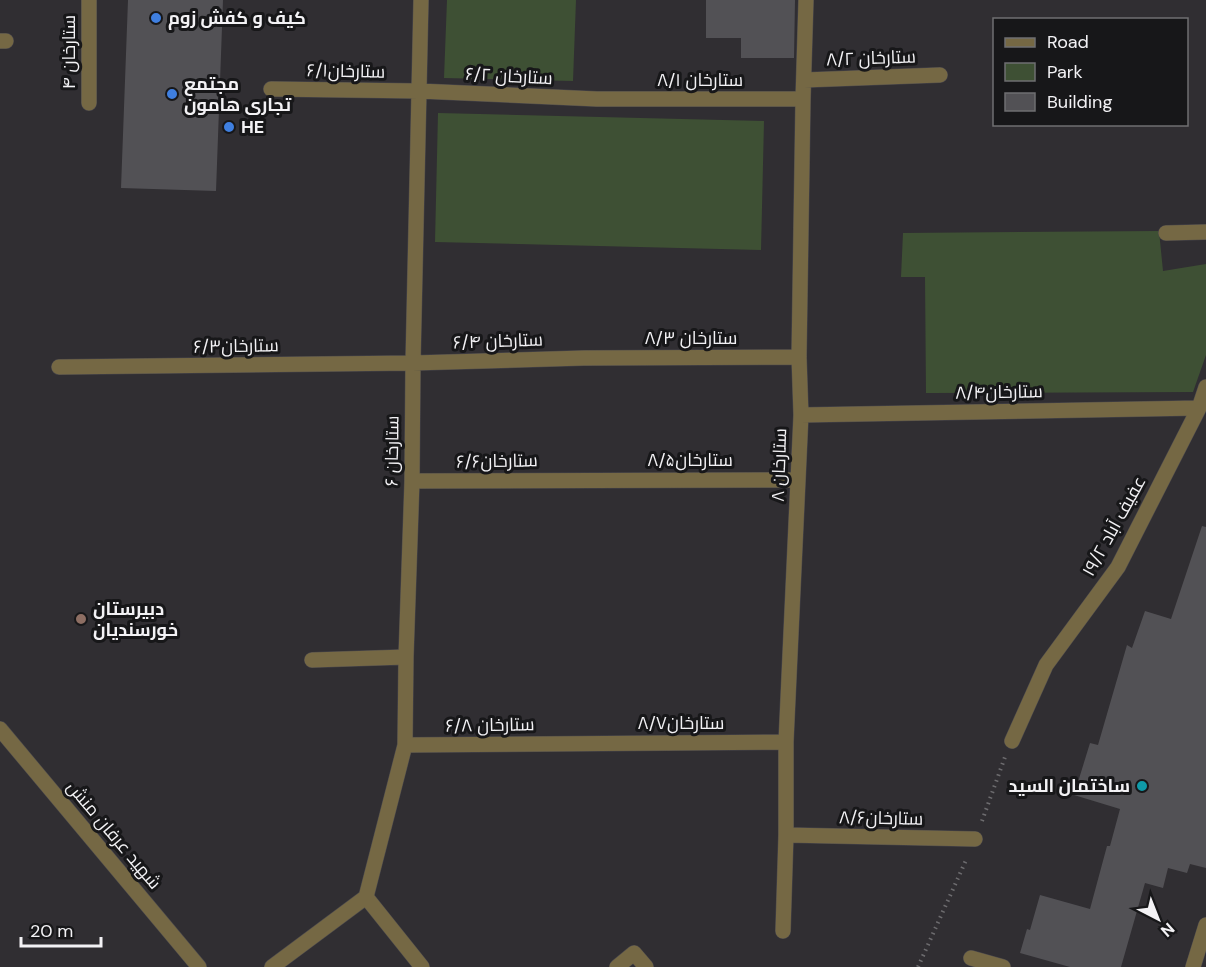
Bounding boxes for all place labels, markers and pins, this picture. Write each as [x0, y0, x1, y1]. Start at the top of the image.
place label: کیف و کفش زوم [168, 6, 306, 30]
marker: کیف و کفش زوم [149, 11, 163, 25]
place label: مجتمع تجاری هامون [184, 72, 292, 117]
marker: مجتمع تجاری هامون [165, 87, 179, 101]
place label: HE [241, 115, 264, 139]
marker: HE [222, 120, 236, 134]
place label: دبیرستان خورسندیان [93, 597, 178, 642]
marker: دبیرستان خورسندیان [74, 612, 88, 626]
place label: ساختمان السید [1008, 774, 1130, 798]
marker: ساختمان السید [1135, 779, 1149, 793]

